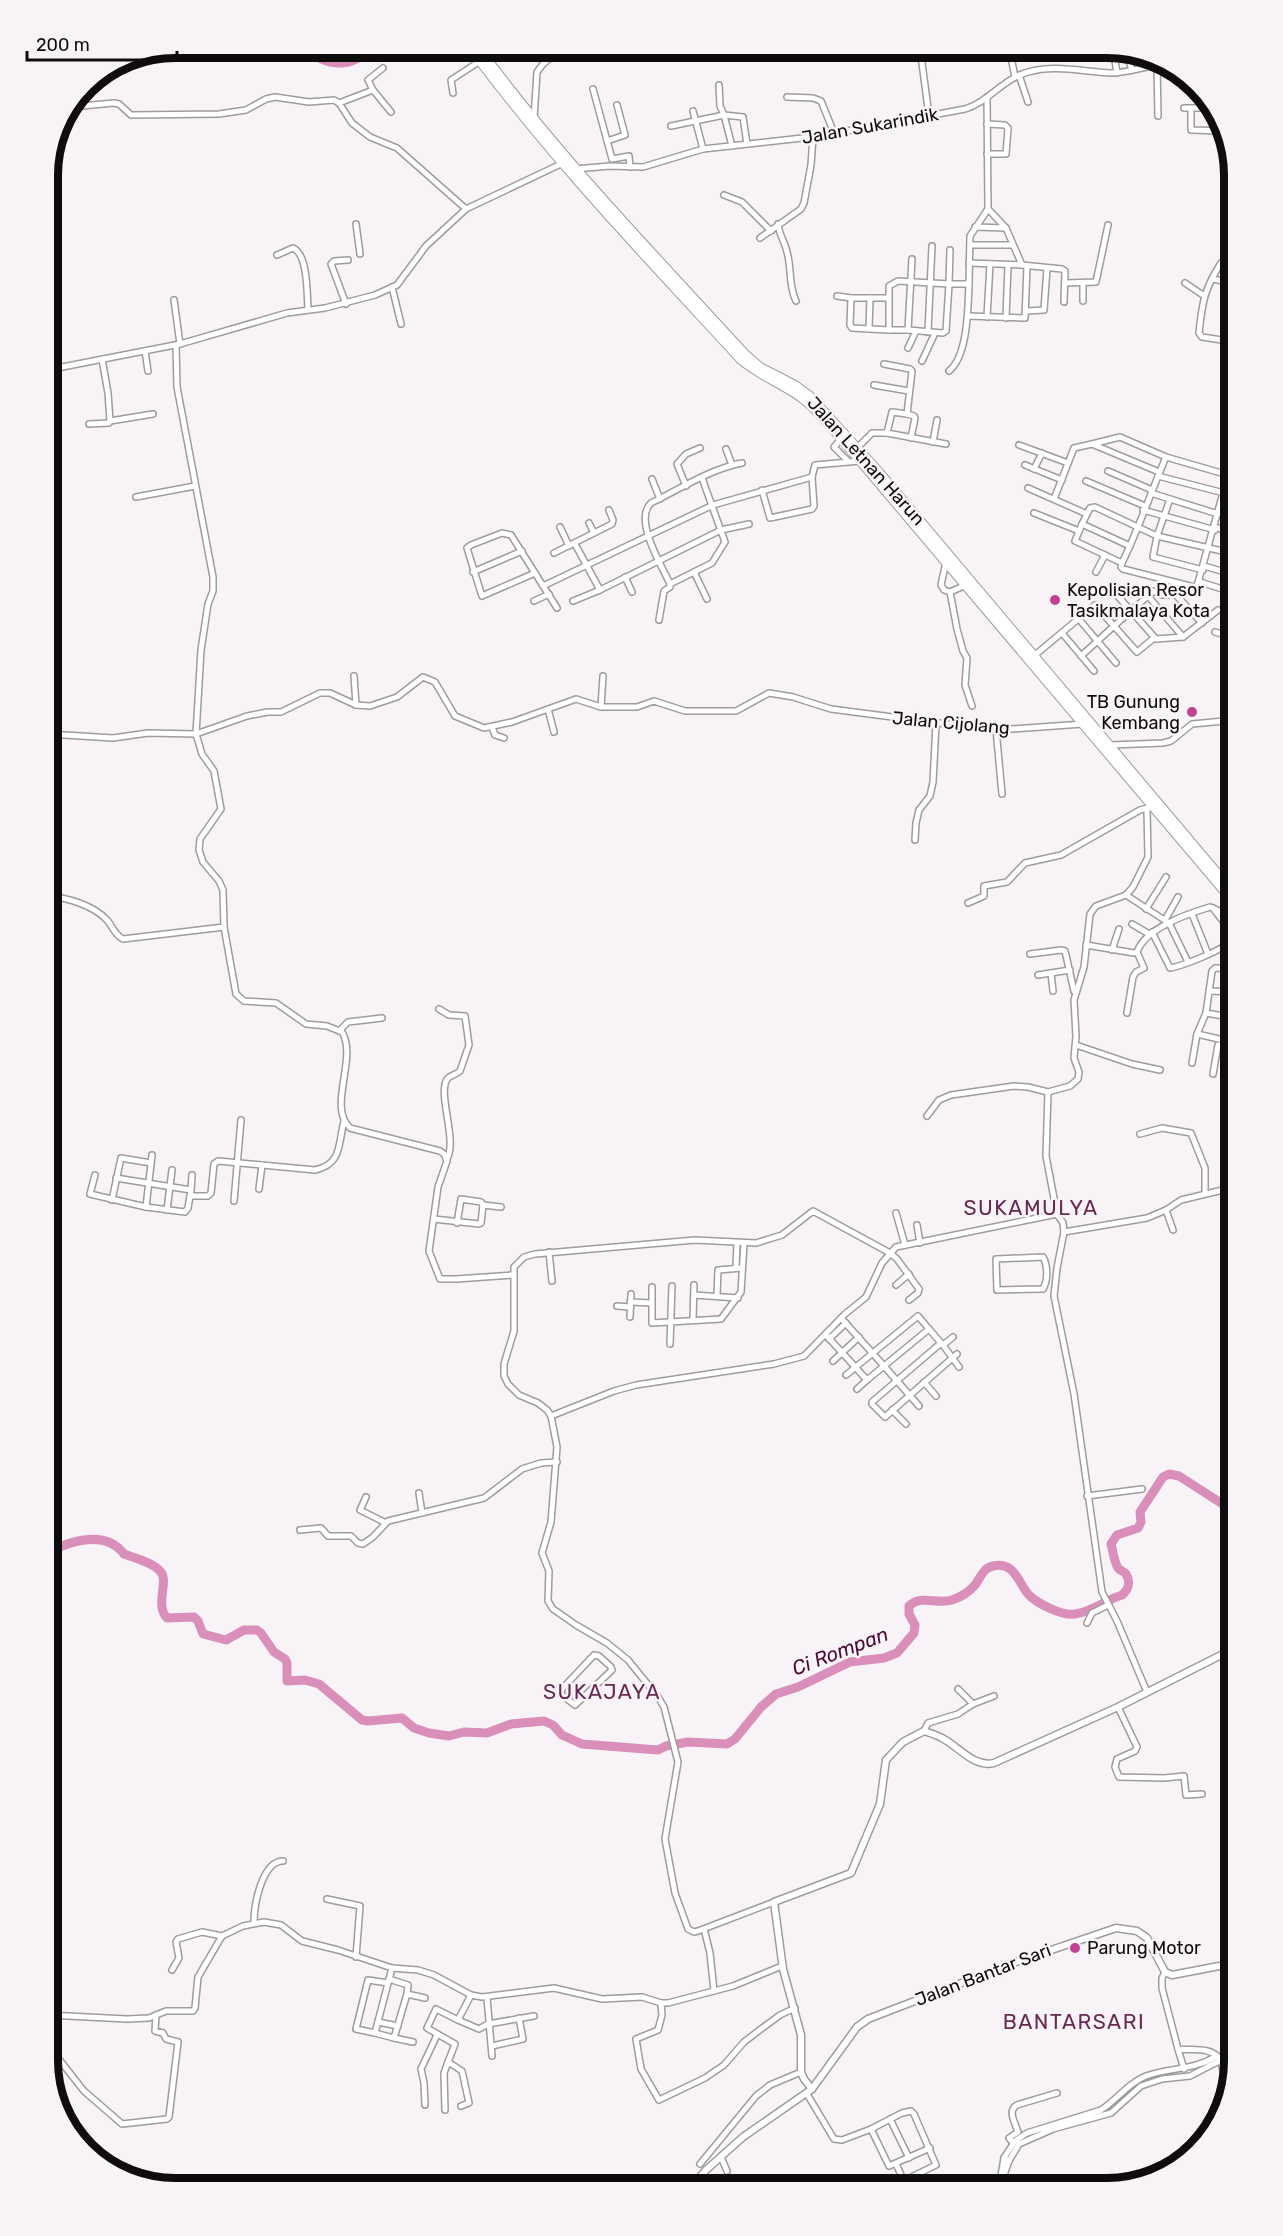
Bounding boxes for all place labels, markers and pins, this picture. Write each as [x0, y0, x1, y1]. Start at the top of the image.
place label: Kepolisian Resor Tasikmalaya Kota [1067, 579, 1210, 622]
marker: Kepolisian Resor Tasikmalaya Kota [1048, 593, 1062, 607]
place label: TB Gunung Kembang [1087, 691, 1180, 734]
marker: TB Gunung Kembang [1185, 705, 1199, 719]
place label: Parung Motor [1087, 1937, 1201, 1959]
marker: Parung Motor [1068, 1941, 1082, 1955]

